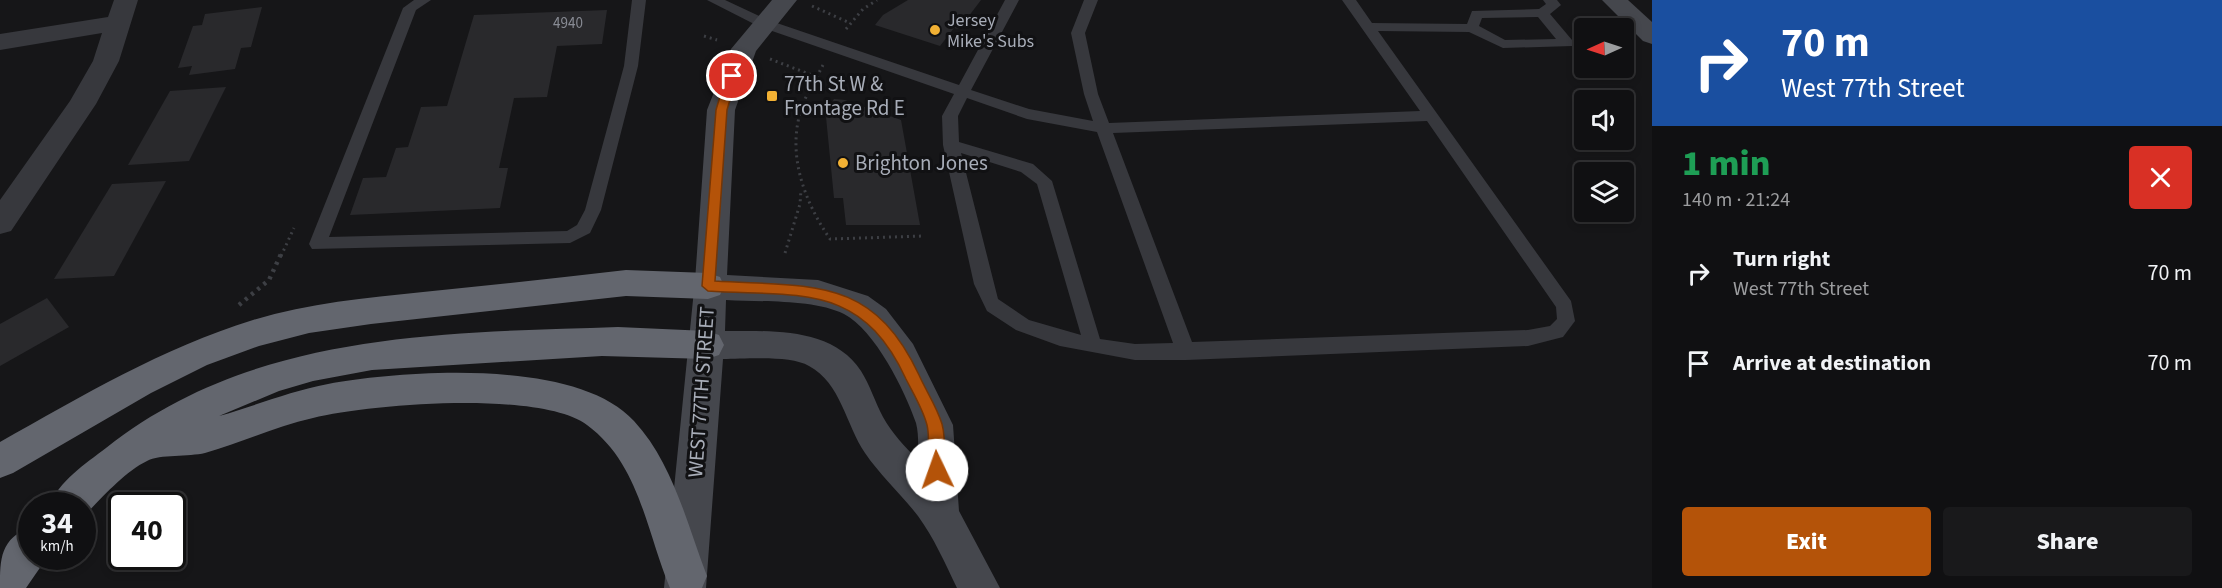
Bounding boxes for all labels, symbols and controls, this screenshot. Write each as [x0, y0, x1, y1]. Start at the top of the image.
place label: Jersey Mike's Subs [947, 8, 1034, 54]
house number: 4940 [553, 13, 583, 34]
text: 70 m [1781, 13, 1870, 73]
north arrow [1574, 18, 1634, 78]
map controls [1574, 18, 1634, 222]
marker: Jersey Mike's Subs [928, 23, 942, 37]
icon: right [1682, 24, 1760, 102]
pin [706, 50, 757, 101]
icon: arrive [715, 59, 748, 92]
place label: 77th St W & Frontage Rd E [784, 69, 905, 123]
text: West 77th Street [1781, 69, 1965, 108]
marker: 77th St W & Frontage Rd E [765, 89, 779, 103]
button: sound [1574, 90, 1634, 150]
text: 1 min [1682, 138, 1770, 189]
button: close [2129, 146, 2192, 209]
place label: Brighton Jones [855, 148, 988, 178]
marker: Brighton Jones [836, 156, 850, 170]
button: layers [1574, 162, 1634, 222]
text: 140 m · 21:24 [1682, 186, 1790, 214]
text: Turn right [1733, 243, 1830, 275]
icon: right [1682, 257, 1715, 290]
text: 70 m [2147, 257, 2192, 289]
text: West 77th Street [1733, 275, 1869, 303]
street label: WEST 77TH STREET [680, 306, 722, 478]
icon: arrive [1682, 347, 1715, 380]
text: Arrive at destination [1733, 347, 1931, 379]
text: 70 m [2147, 347, 2192, 379]
position arrow [905, 438, 969, 502]
speed limit sign: 40 [108, 492, 186, 570]
text: 34 [41, 502, 73, 545]
button: Exit [1682, 507, 1931, 576]
button: Share [1943, 507, 2192, 576]
text: km/h [40, 536, 74, 557]

